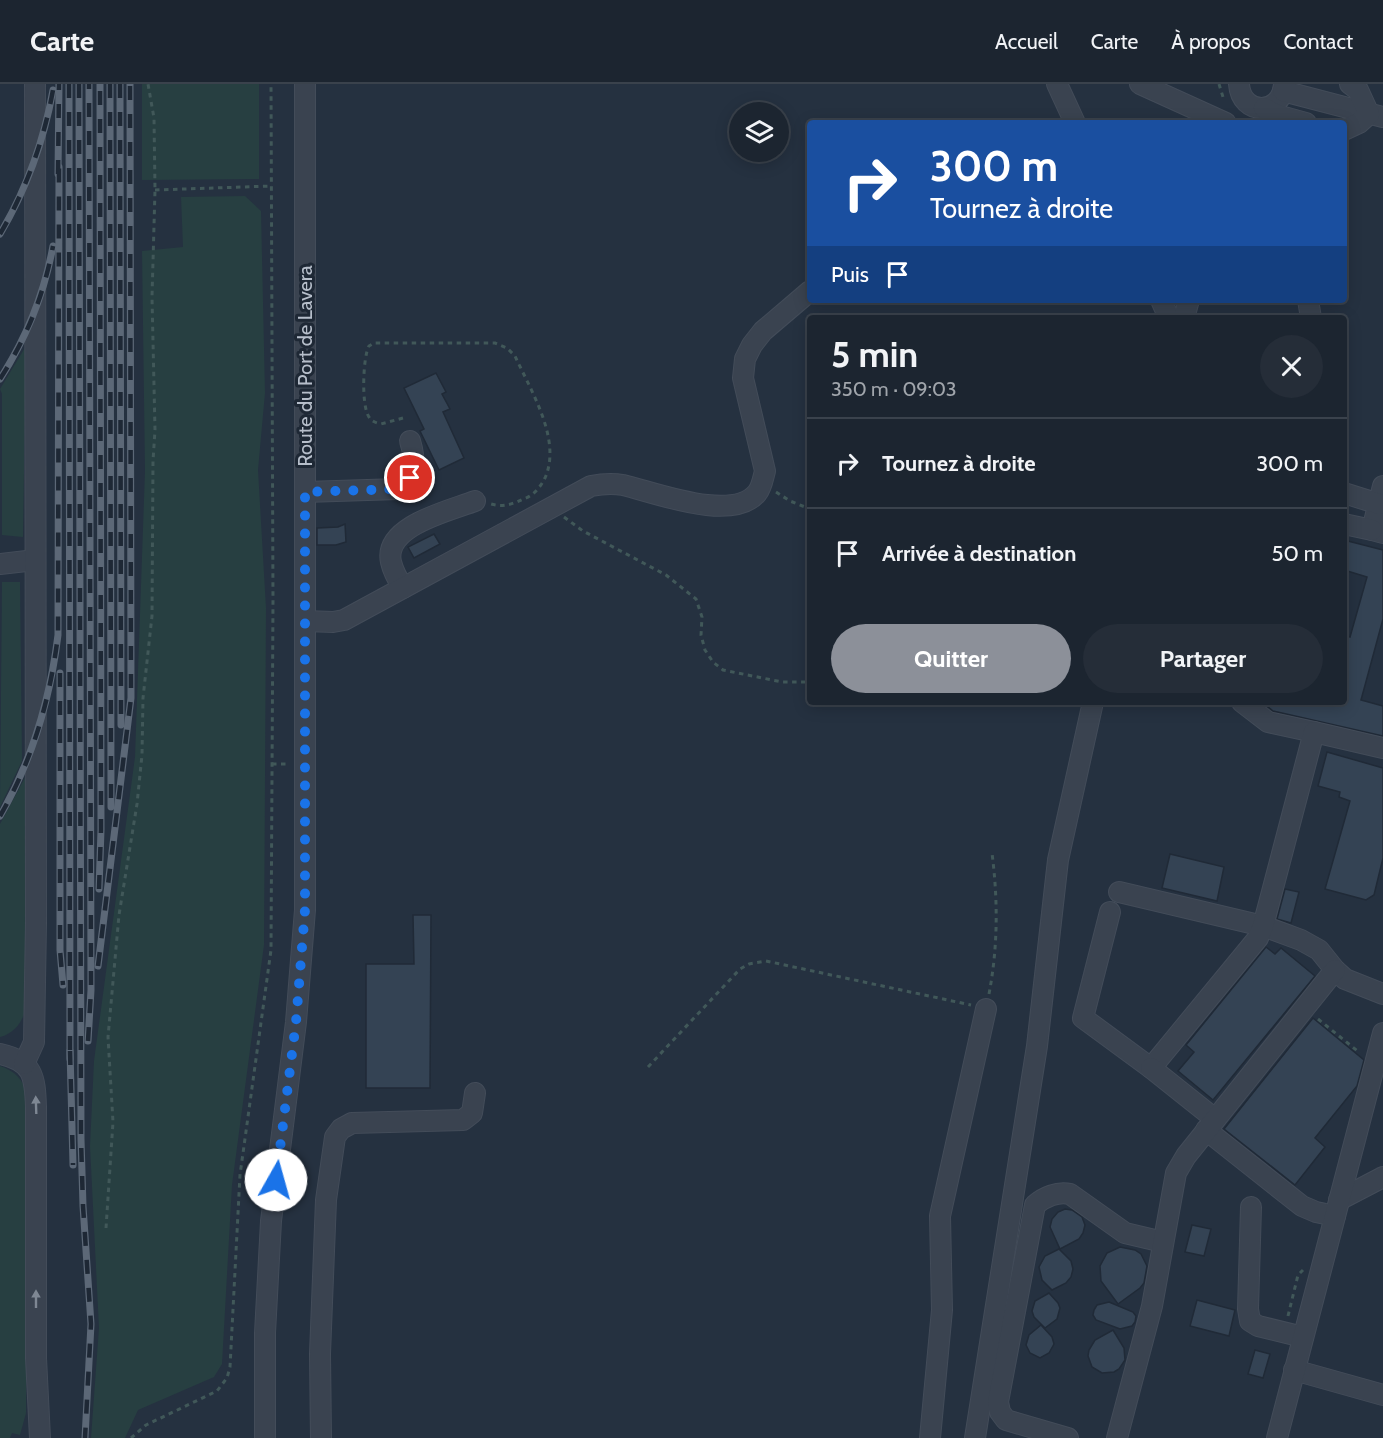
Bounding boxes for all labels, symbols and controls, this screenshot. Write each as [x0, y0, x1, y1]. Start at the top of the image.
text: Carte [30, 24, 94, 58]
text: Accueil [995, 29, 1058, 54]
text: Carte [1091, 29, 1138, 54]
text: À propos [1171, 29, 1250, 54]
text: Contact [1283, 29, 1353, 54]
map controls [729, 102, 789, 162]
button: layers [729, 102, 789, 162]
text: 300 m [930, 140, 1058, 192]
icon: right [831, 144, 909, 222]
text: Tournez à droite [930, 192, 1113, 225]
icon: arrive [881, 258, 914, 291]
text: Puis [831, 261, 869, 288]
street label: Route du Port de Lavera [293, 265, 317, 467]
text: 5 min [831, 332, 918, 376]
button: close [1260, 335, 1323, 398]
text: 350 m · 09:03 [831, 377, 957, 401]
icon: right [831, 447, 864, 480]
text: Tournez à droite [882, 450, 1036, 477]
text: 300 m [1256, 450, 1323, 477]
pin [384, 452, 435, 503]
icon: arrive [393, 461, 426, 494]
icon: arrive [831, 537, 864, 570]
text: Arrivée à destination [882, 540, 1076, 567]
text: 50 m [1271, 540, 1323, 567]
button: Quitter [831, 624, 1071, 693]
button: Partager [1083, 624, 1323, 693]
one-way arrow [31, 1095, 41, 1114]
position arrow [244, 1148, 308, 1212]
one-way arrow [31, 1290, 41, 1309]

